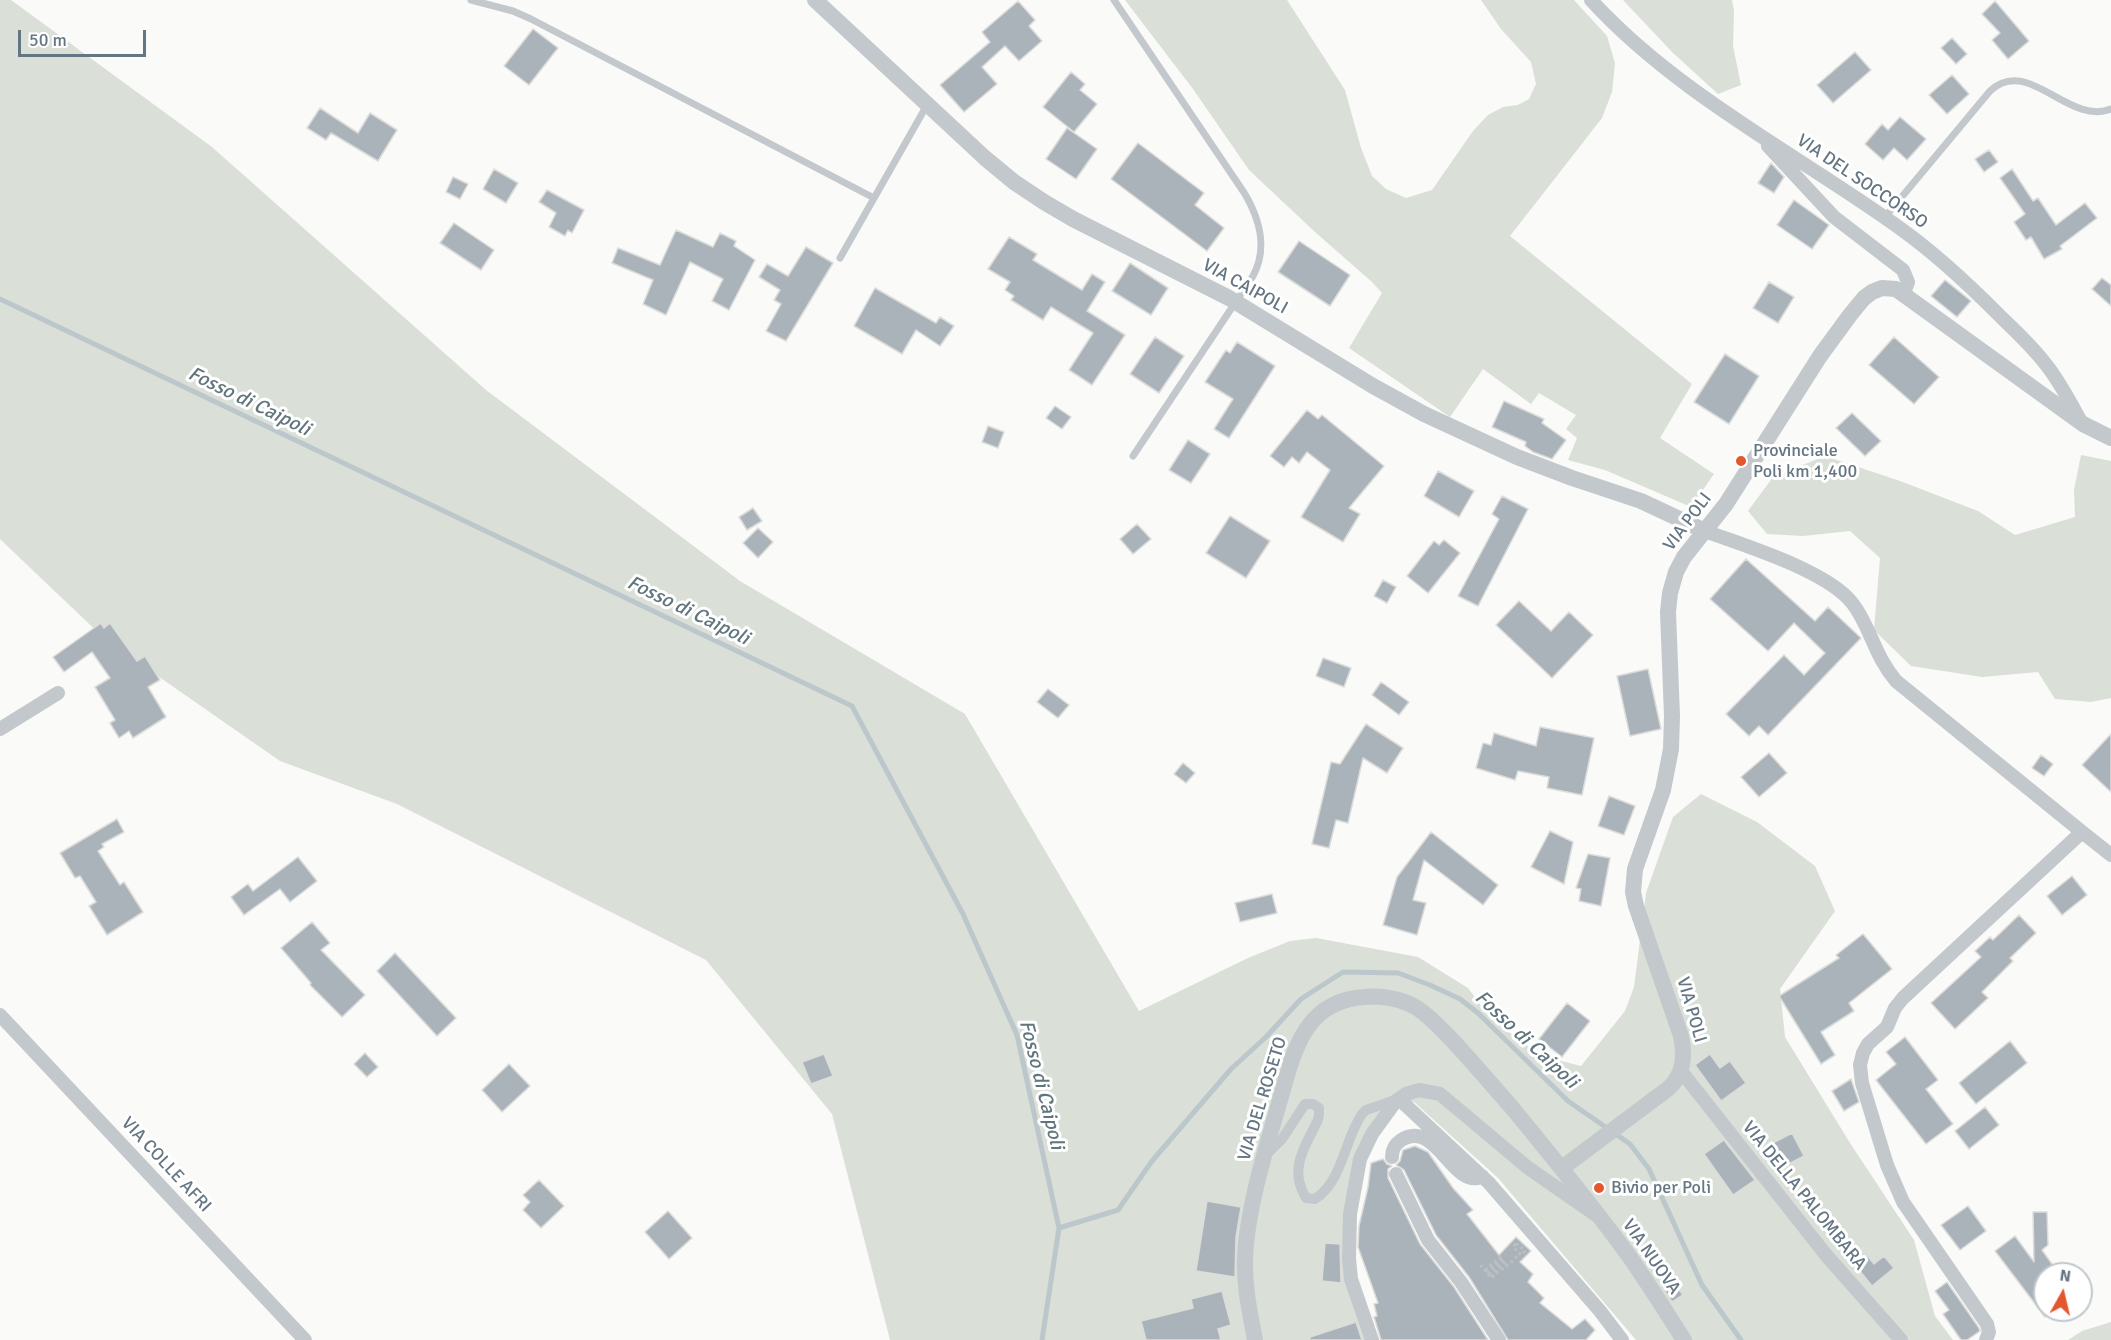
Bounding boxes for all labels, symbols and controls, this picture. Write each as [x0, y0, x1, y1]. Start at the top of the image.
scale bar [21, 18, 148, 56]
text: 50 m [29, 29, 67, 51]
street label: VIA DEL SOCCORSO [1792, 130, 1932, 234]
street label: VIA CAIPOLI [1199, 255, 1291, 319]
water label: Fosso di Caipoli [184, 362, 314, 442]
place label: Provinciale Poli km 1,400 [1753, 440, 1857, 482]
marker: Provinciale Poli km 1,400 [1734, 454, 1748, 468]
street label: VIA POLI [1659, 489, 1717, 555]
water label: Fosso di Caipoli [623, 571, 753, 651]
street label: VIA POLI [1671, 975, 1711, 1045]
water label: Fosso di Caipoli [1469, 986, 1583, 1094]
water label: Fosso di Caipoli [1013, 1018, 1069, 1152]
street label: VIA DEL ROSETO [1234, 1034, 1292, 1164]
street label: VIA COLLE AFRI [116, 1113, 216, 1217]
street label: VIA DELLA PALOMBARA [1737, 1117, 1871, 1275]
place label: Bivio per Poli [1611, 1177, 1711, 1199]
marker: Bivio per Poli [1592, 1181, 1606, 1195]
street label: VIA NUOVA [1617, 1215, 1685, 1299]
north arrow [2033, 1262, 2093, 1322]
text: N [2058, 1265, 2072, 1287]

